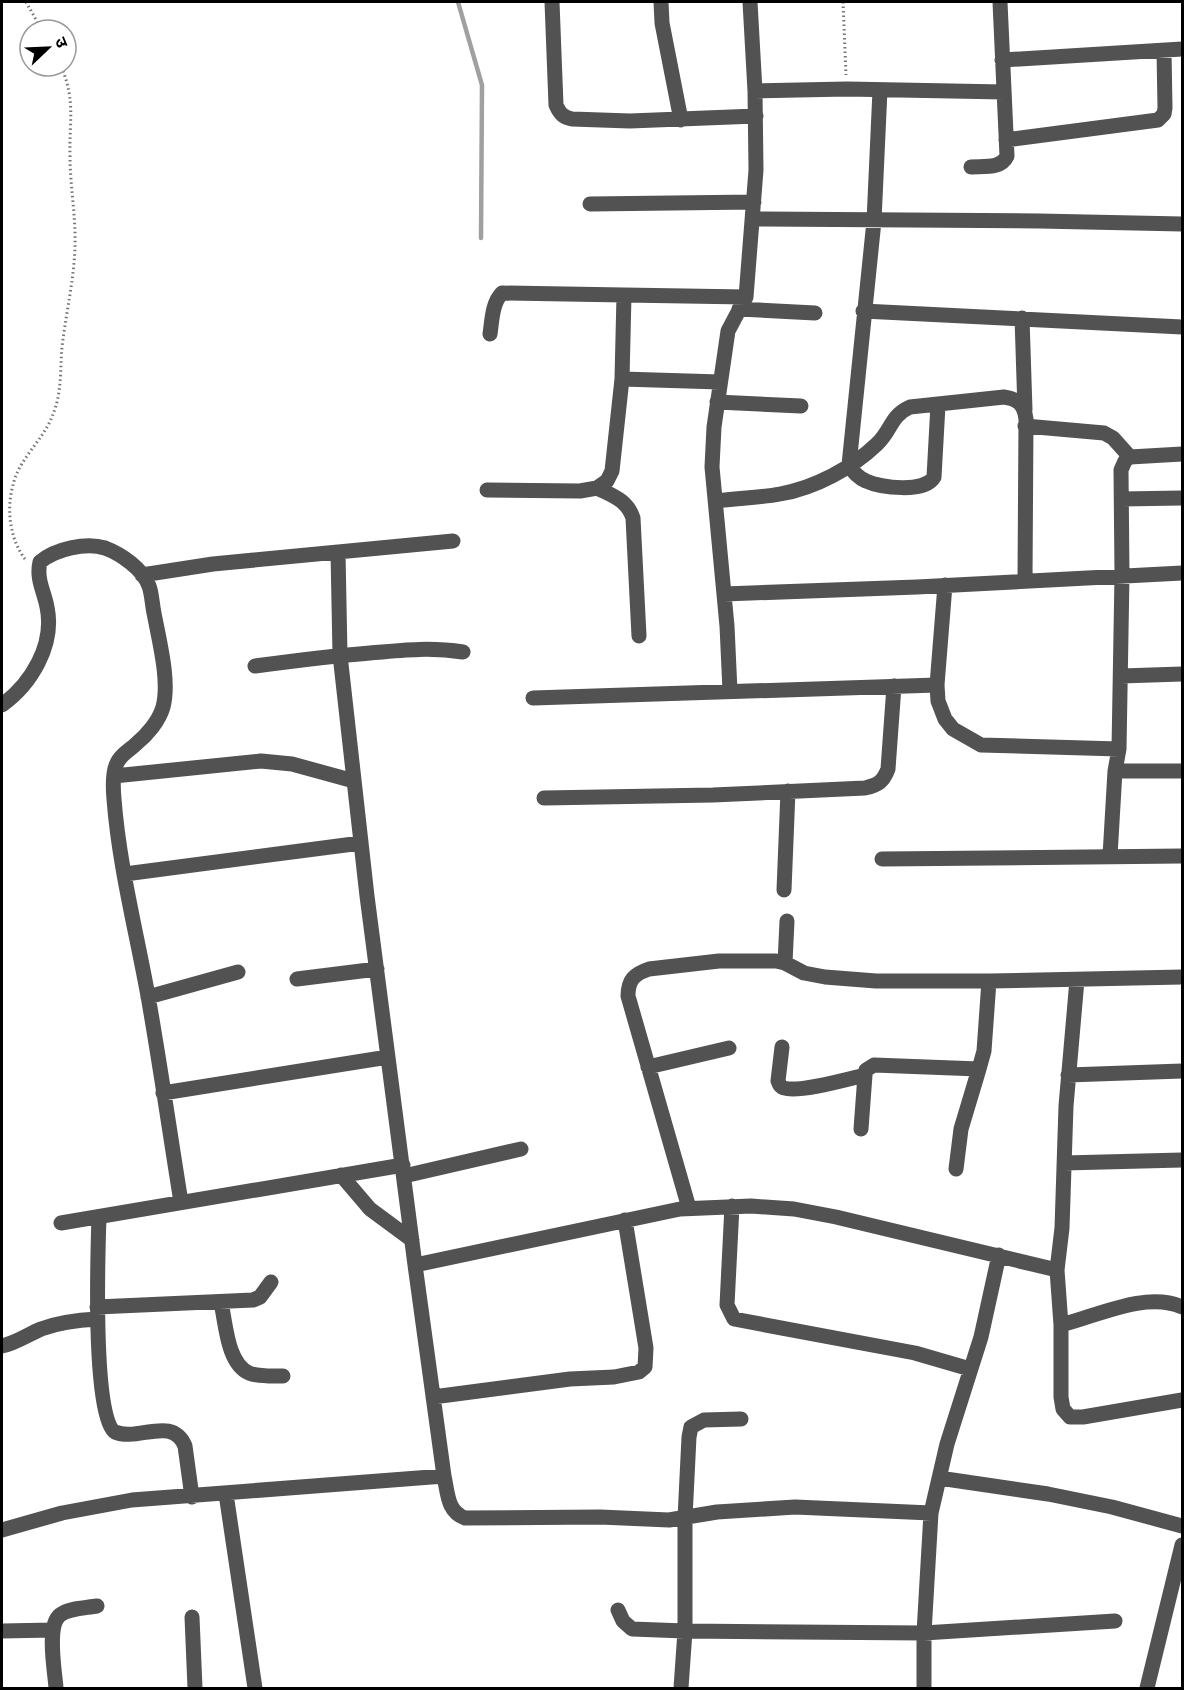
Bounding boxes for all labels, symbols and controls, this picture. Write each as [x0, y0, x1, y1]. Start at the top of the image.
north arrow [18, 18, 78, 78]
text: उ [51, 34, 72, 51]

